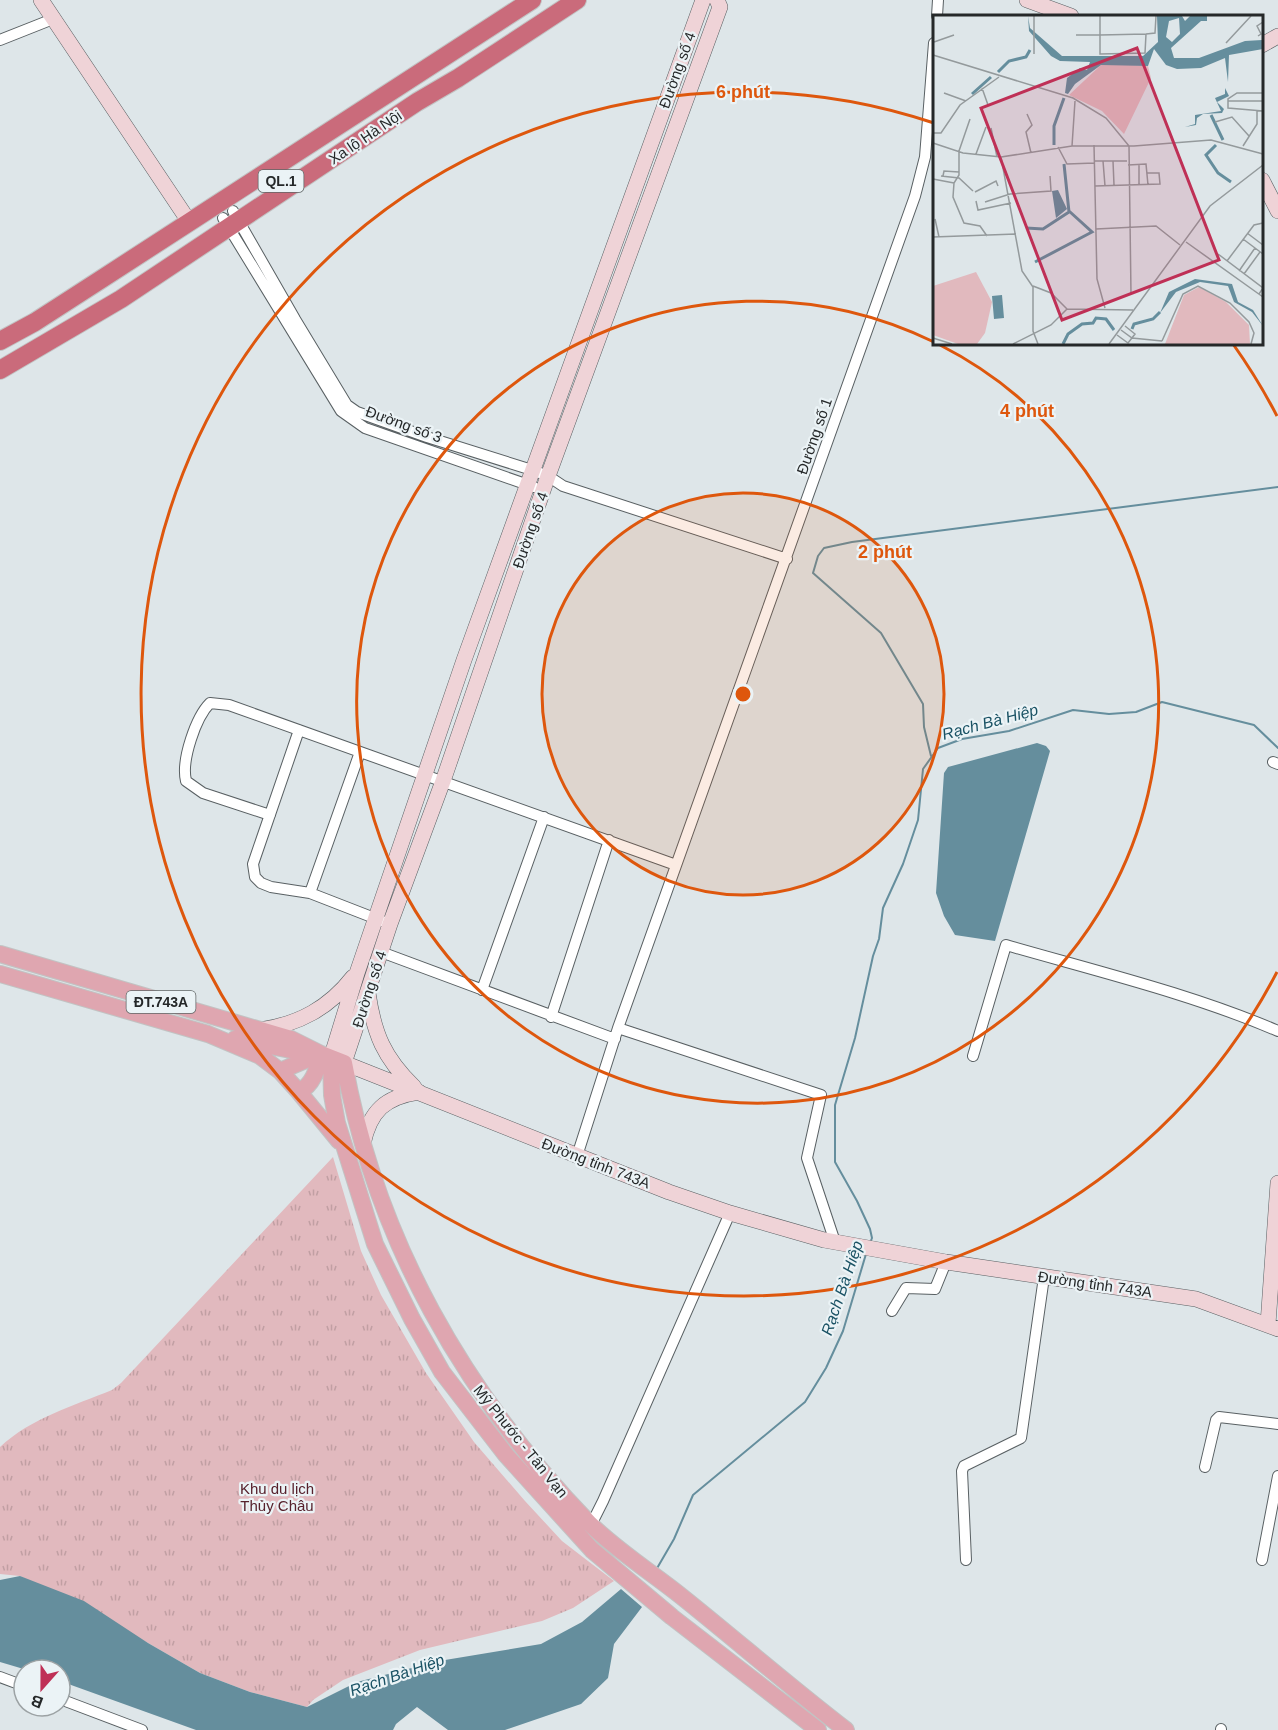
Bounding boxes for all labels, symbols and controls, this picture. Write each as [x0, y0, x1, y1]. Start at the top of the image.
inset map [933, 15, 1263, 345]
street label: Đường số 4 [655, 30, 699, 110]
text: 6 phút [716, 82, 770, 102]
street label: Xa lộ Hà Nội [325, 106, 405, 168]
road number: QL.1 [258, 170, 304, 192]
street label: Đường số 1 [793, 395, 835, 477]
text: 4 phút [1000, 401, 1054, 421]
street label: Đường số 3 [364, 402, 444, 446]
street label: Đường số 4 [509, 489, 551, 571]
text: 2 phút [858, 542, 912, 562]
centre of rings [733, 684, 753, 704]
water label: Rạch Bà Hiệp [940, 701, 1040, 743]
street label: Đường số 4 [349, 948, 389, 1030]
road number: ĐT.743A [126, 991, 195, 1013]
street label: Đường tỉnh 743A [539, 1134, 653, 1192]
water label: Rạch Bà Hiệp [818, 1238, 866, 1337]
street label: Đường tỉnh 743A [1037, 1268, 1153, 1300]
street label: Mỹ Phước - Tân Vạn [470, 1381, 572, 1501]
park label: Khu du lịch Thủy Châu [240, 1480, 314, 1514]
water label: Rạch Bà Hiệp [348, 1651, 447, 1699]
north arrow [12, 1658, 72, 1718]
text: B [28, 1692, 45, 1712]

